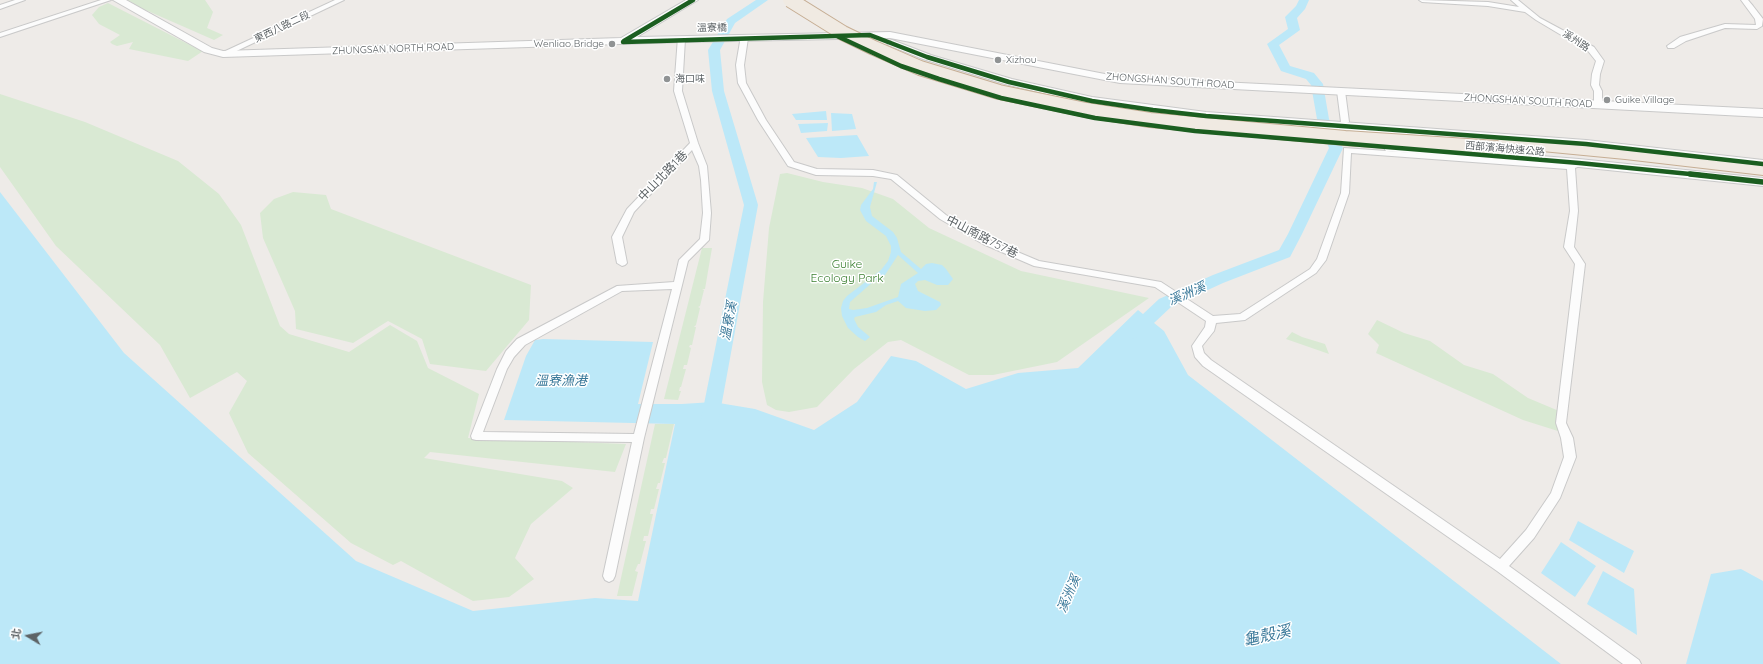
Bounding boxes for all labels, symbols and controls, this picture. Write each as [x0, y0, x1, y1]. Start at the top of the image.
street label: 東西八路二段 [252, 9, 312, 45]
street label: 溫寮橋 [697, 22, 727, 34]
street label: 溪州路 [1560, 28, 1592, 54]
place label: Wenliao Bridge [534, 38, 604, 50]
marker: Wenliao Bridge [607, 39, 617, 49]
street label: ZHUNGSAN NORTH ROAD [332, 41, 454, 57]
place label: Xizhou [1006, 54, 1036, 66]
marker: Xizhou [993, 55, 1003, 65]
street label: ZHONGSHAN SOUTH ROAD [1105, 71, 1235, 91]
place label: 海口味 [675, 73, 705, 85]
marker: 海口味 [662, 74, 672, 84]
street label: ZHONGSHAN SOUTH ROAD [1463, 92, 1593, 110]
place label: Guike Village [1615, 94, 1674, 106]
marker: Guike Village [1602, 95, 1612, 105]
street label: 西部濱海快速公路 [1465, 140, 1545, 158]
street label: 中山北路1巷 [635, 148, 691, 204]
street label: 中山南路757巷 [944, 213, 1020, 261]
park label: Guike Ecology Park [810, 257, 884, 285]
water label: 溪洲溪 [1166, 279, 1208, 309]
water label: 溫寮溪 [718, 300, 740, 342]
water label: 溫寮漁港 [535, 373, 587, 389]
water label: 溪洲溪 [1054, 573, 1084, 615]
north arrow [8, 616, 48, 656]
water label: 龜殼溪 [1242, 622, 1292, 650]
text: 北 [8, 627, 24, 641]

